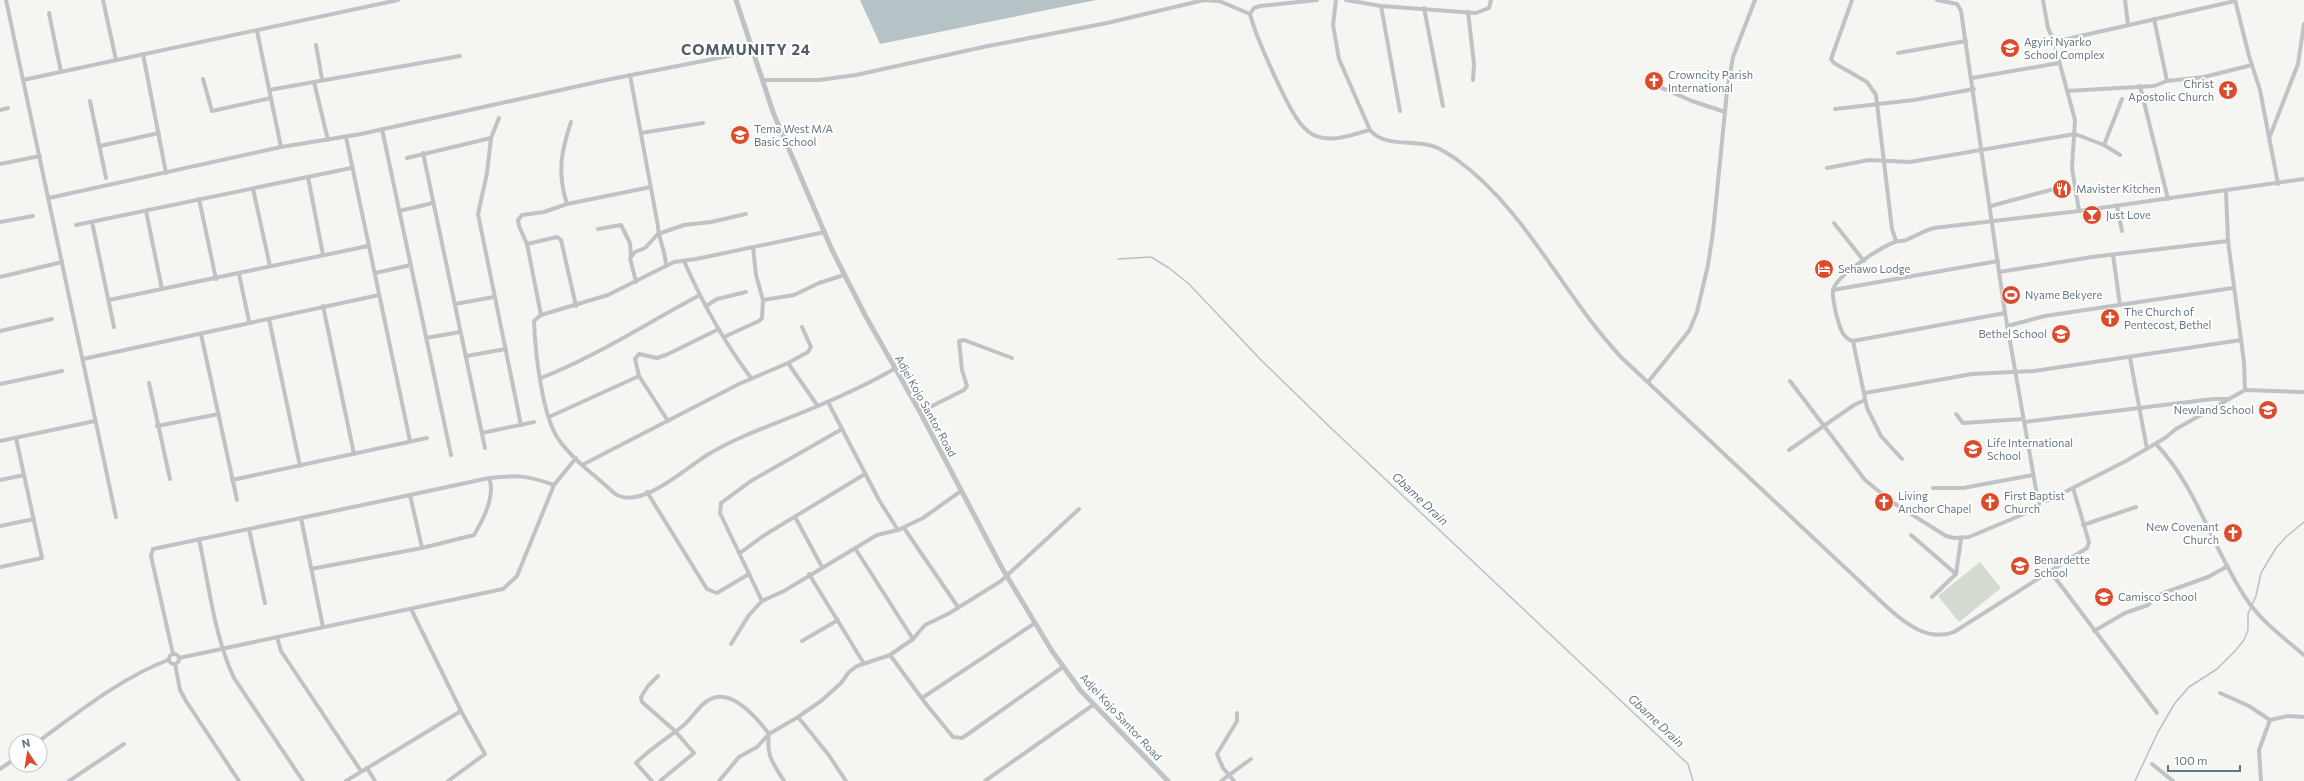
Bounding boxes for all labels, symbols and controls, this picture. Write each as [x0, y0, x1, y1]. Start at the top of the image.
place label: Agyiri Nyarko School Complex [2024, 35, 2105, 61]
school or university icon: Agyiri Nyarko School Complex [1999, 37, 2021, 59]
district label: COMMUNITY 24 [681, 40, 811, 58]
place label: Crowncity Parish International [1668, 68, 1753, 94]
church icon: Crowncity Parish International [1643, 70, 1665, 92]
place label: Christ Apostolic Church [2128, 77, 2214, 103]
church icon: Christ Apostolic Church [2217, 79, 2239, 101]
place label: Tema West M/A Basic School [754, 122, 834, 148]
school or university icon: Tema West M/A Basic School [729, 124, 751, 146]
restaurant icon: Mavister Kitchen [2051, 178, 2073, 200]
place label: Mavister Kitchen [2076, 182, 2161, 195]
bar icon: Just Love [2081, 204, 2103, 226]
place label: Just Love [2106, 208, 2151, 222]
hotel icon: Sehawo Lodge [1813, 258, 1835, 280]
place label: Sehawo Lodge [1838, 262, 1911, 275]
sports icon: Nyame Bekyere [2000, 284, 2022, 306]
place label: Nyame Bekyere [2025, 288, 2103, 301]
place label: The Church of Pentecost, Bethel [2124, 305, 2211, 331]
church icon: The Church of Pentecost, Bethel [2099, 307, 2121, 329]
school or university icon: Bethel School [2050, 323, 2072, 345]
place label: Bethel School [1979, 327, 2047, 340]
street label: Adjei Kojo Santor Road [893, 353, 960, 459]
school or university icon: Newland School [2257, 399, 2279, 421]
place label: Newland School [2174, 403, 2254, 416]
place label: Life International School [1987, 436, 2073, 462]
school or university icon: Life International School [1962, 438, 1984, 460]
water label: Gbame Drain [1390, 469, 1452, 528]
place label: Living Anchor Chapel [1898, 489, 1971, 515]
place label: First Baptist Church [2004, 489, 2066, 515]
church icon: Living Anchor Chapel [1873, 491, 1895, 513]
church icon: First Baptist Church [1979, 491, 2001, 513]
place label: New Covenant Church [2146, 520, 2219, 546]
church icon: New Covenant Church [2222, 522, 2244, 544]
place label: Benardette School [2034, 553, 2090, 579]
school or university icon: Benardette School [2009, 555, 2031, 577]
school or university icon: Camisco School [2093, 586, 2115, 608]
place label: Camisco School [2118, 590, 2197, 603]
street label: Adjei Kojo Santor Road [1078, 671, 1165, 763]
water label: Gbame Drain [1626, 691, 1688, 750]
north arrow [8, 733, 48, 773]
text: N [20, 736, 31, 750]
scale bar [2168, 747, 2240, 773]
text: 100 m [2174, 753, 2208, 767]

